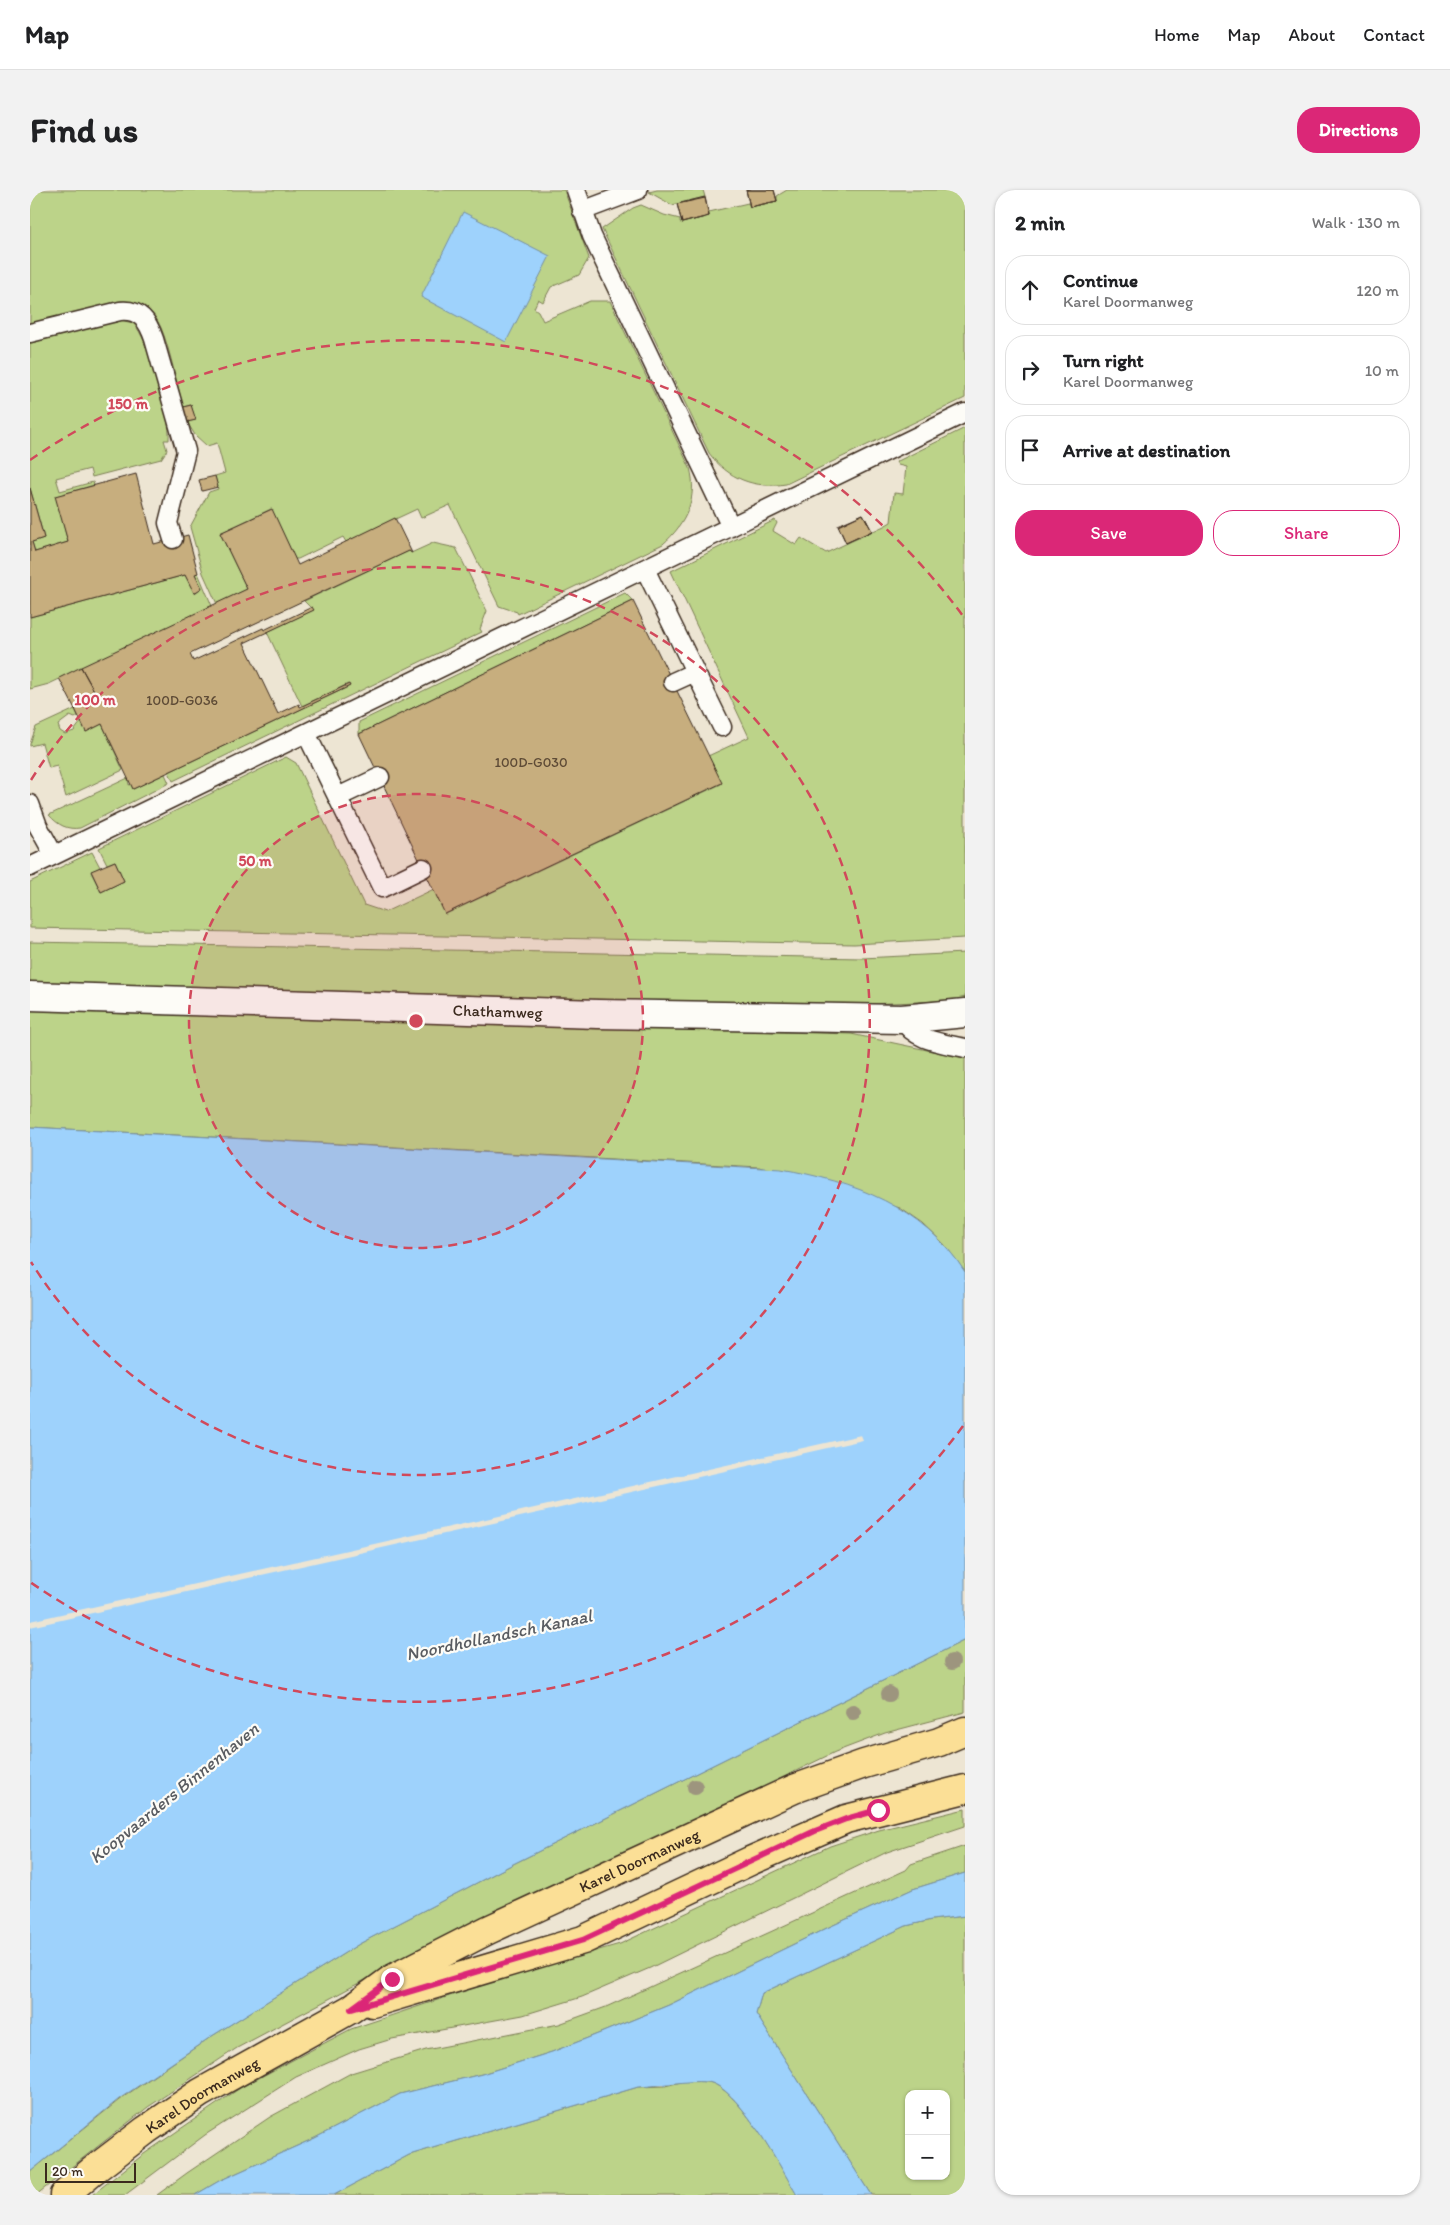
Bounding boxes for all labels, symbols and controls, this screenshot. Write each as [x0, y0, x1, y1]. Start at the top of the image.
text: Map [25, 20, 69, 49]
text: Home [1154, 24, 1200, 46]
text: Map [1228, 24, 1261, 46]
text: About [1289, 24, 1335, 46]
text: Contact [1363, 24, 1425, 46]
button: Directions [1297, 107, 1420, 153]
text: Find us [30, 109, 138, 151]
text: 2 min [1015, 210, 1065, 235]
text: Walk · 130 m [1312, 213, 1400, 232]
text: Continue [1063, 269, 1138, 292]
icon: ahead [1016, 276, 1044, 304]
text: 120 m [1356, 281, 1399, 300]
text: Karel Doormanweg [1063, 292, 1193, 311]
text: Turn right [1063, 349, 1144, 372]
icon: right [1016, 356, 1044, 384]
text: 10 m [1365, 361, 1399, 380]
text: Karel Doormanweg [1063, 372, 1193, 391]
text: 150 m [108, 395, 148, 413]
icon: arrive [1016, 436, 1044, 464]
text: Arrive at destination [1063, 439, 1230, 462]
button: Save [1015, 510, 1203, 556]
button: Share [1213, 510, 1400, 556]
text: 100 m [74, 691, 116, 709]
house number: 100D-G036 [146, 692, 218, 709]
house number: 100D-G030 [494, 754, 568, 771]
text: 50 m [238, 852, 272, 870]
street label: Chathamweg [453, 1000, 544, 1022]
centre of rings [407, 1012, 425, 1030]
water label: Noordhollandsch Kanaal [404, 1604, 596, 1665]
water label: Koopvaarders Binnenhaven [85, 1717, 264, 1868]
route start [867, 1799, 890, 1822]
street label: Karel Doormanweg [576, 1824, 703, 1896]
route end [381, 1968, 404, 1991]
street label: Karel Doormanweg [142, 2052, 263, 2137]
map controls [905, 2090, 950, 2180]
button: + [905, 2090, 950, 2135]
button: − [905, 2135, 950, 2180]
scale bar [45, 2160, 136, 2183]
text: 20 m [52, 2163, 83, 2180]

